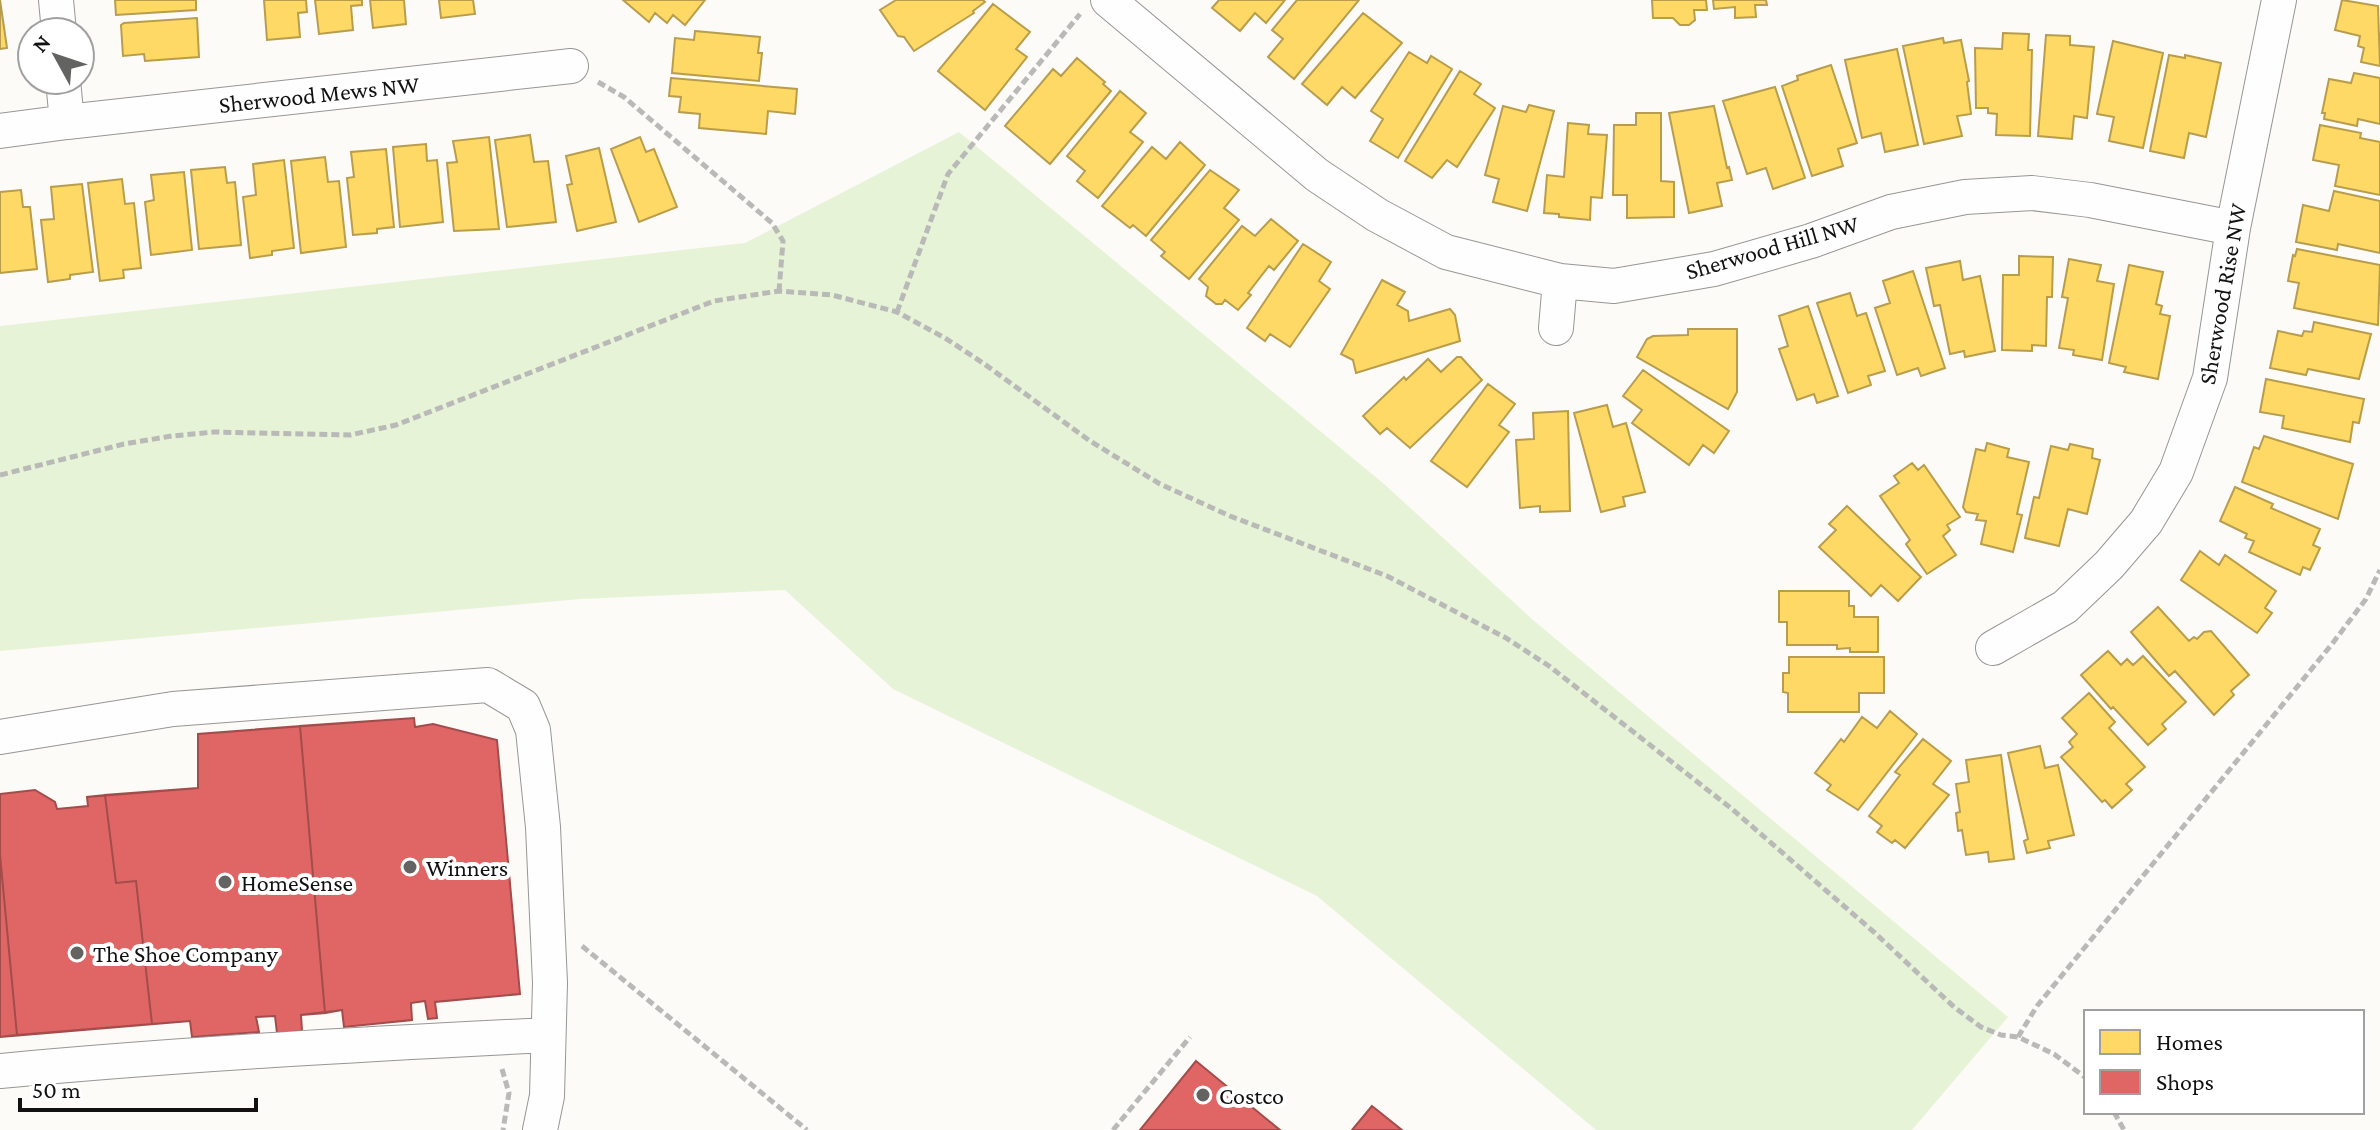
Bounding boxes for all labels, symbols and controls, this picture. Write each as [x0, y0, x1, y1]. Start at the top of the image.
north arrow [16, 16, 96, 96]
text: N [27, 30, 55, 57]
street label: Sherwood Mews NW [217, 70, 421, 118]
street label: Sherwood Rise NW [2193, 201, 2251, 387]
street label: Sherwood Hill NW [1682, 209, 1862, 285]
place label: Winners [426, 854, 508, 881]
marker: Winners [401, 858, 419, 876]
place label: HomeSense [241, 869, 353, 896]
marker: HomeSense [216, 873, 234, 891]
place label: The Shoe Company [93, 940, 279, 967]
marker: The Shoe Company [68, 944, 86, 962]
legend [2084, 1010, 2364, 1114]
text: Homes [2156, 1028, 2223, 1055]
scale bar [20, 1062, 256, 1112]
text: Shops [2156, 1068, 2214, 1095]
text: 50 m [32, 1076, 81, 1103]
place label: Costco [1219, 1082, 1284, 1109]
marker: Costco [1194, 1086, 1212, 1104]

